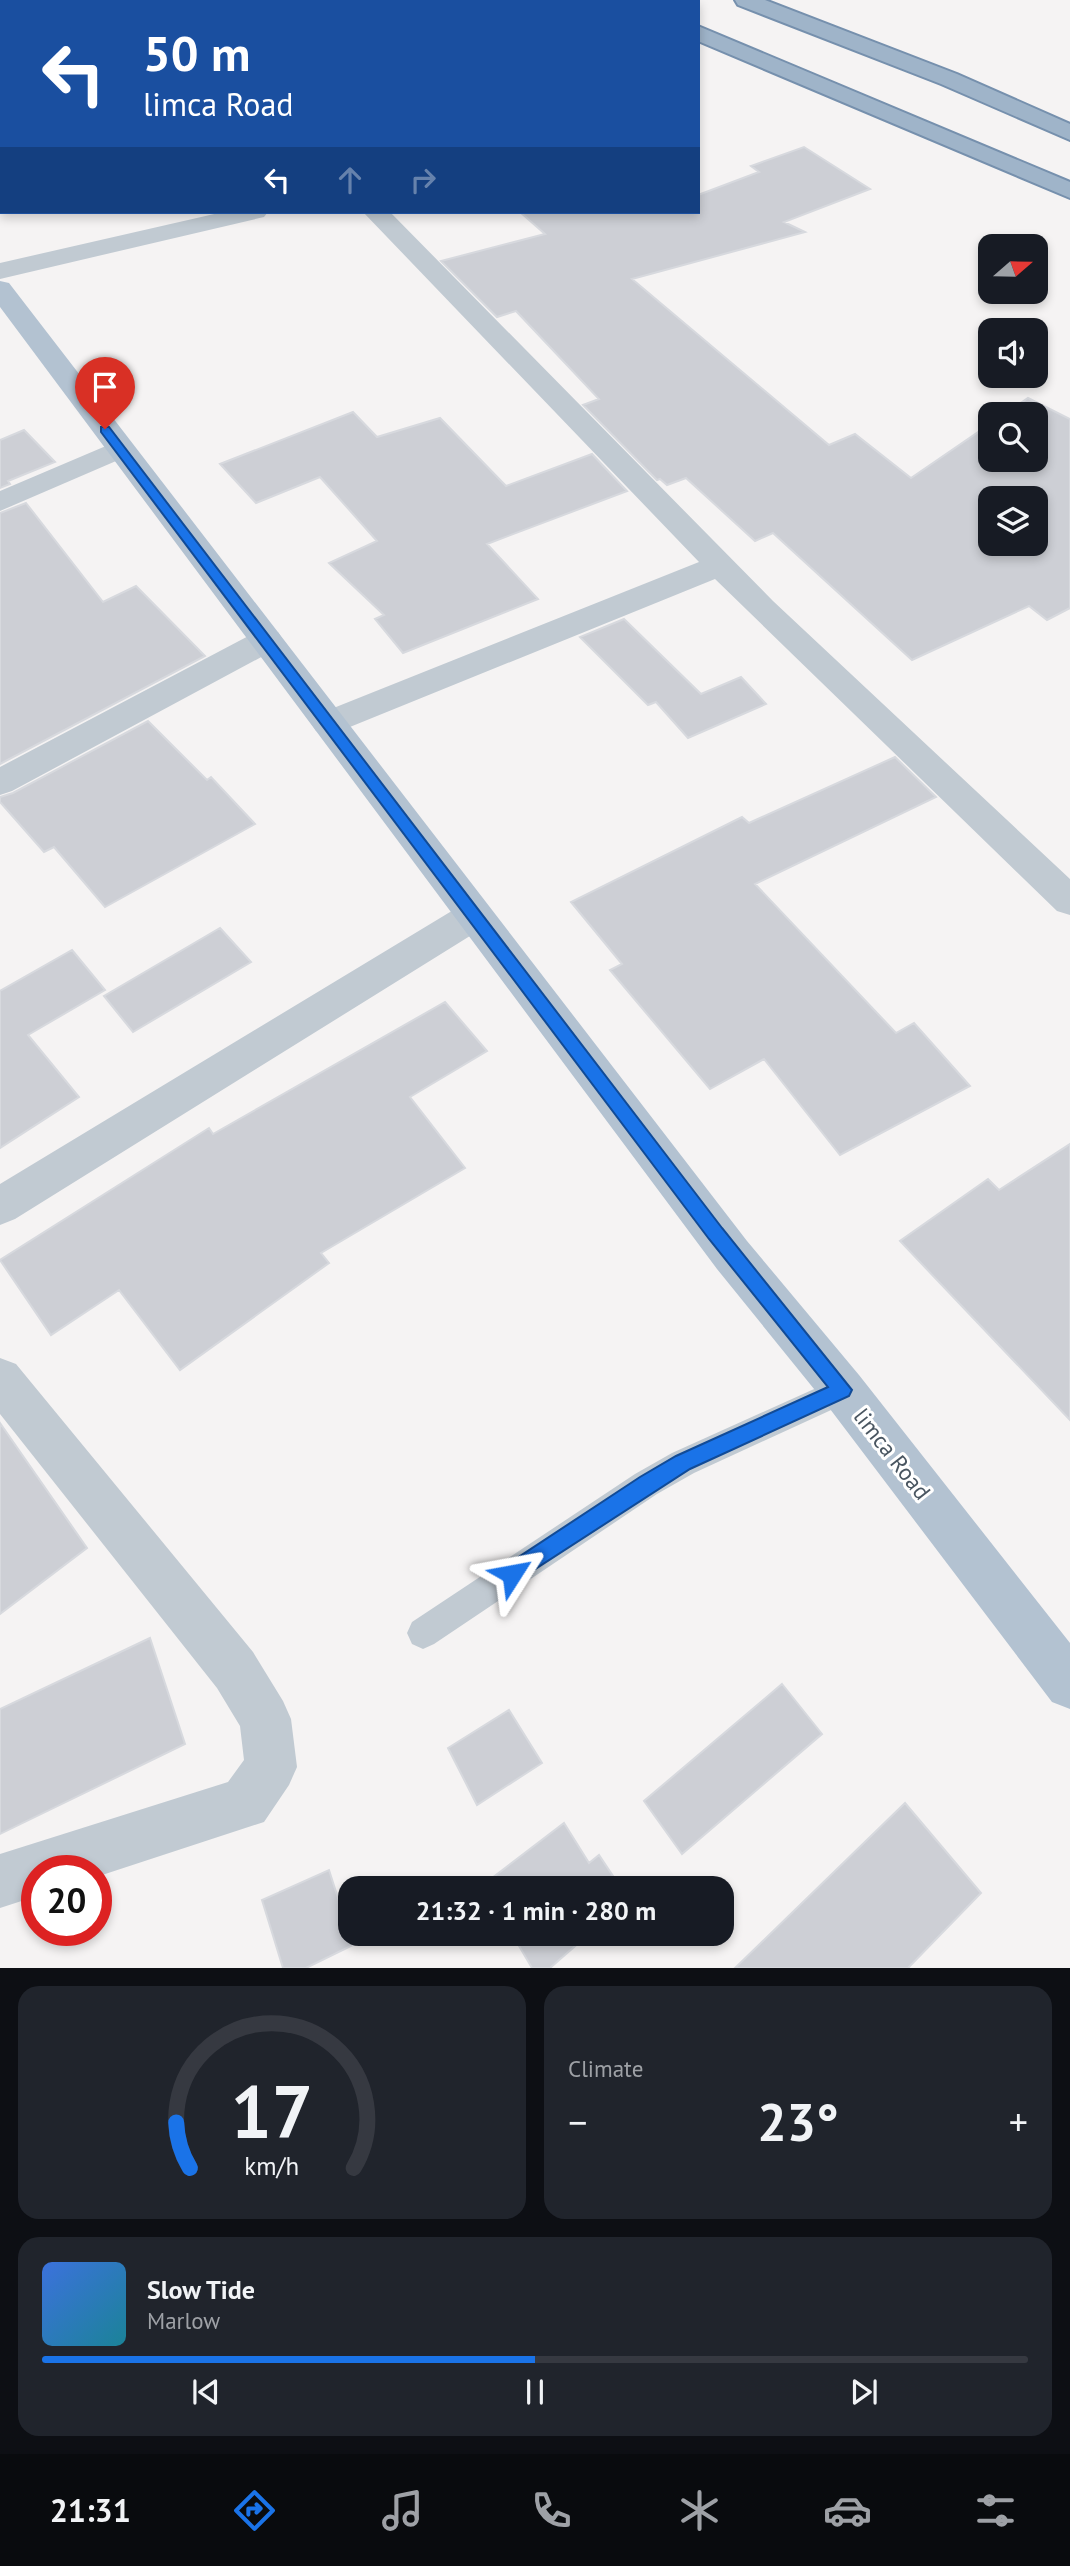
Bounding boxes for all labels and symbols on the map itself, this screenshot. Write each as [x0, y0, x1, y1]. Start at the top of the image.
north arrow [978, 234, 1048, 304]
pin [75, 357, 135, 429]
street label: limca Road [848, 1402, 937, 1505]
position arrow [475, 1537, 549, 1611]
speed limit sign: 20 [21, 1855, 112, 1946]

